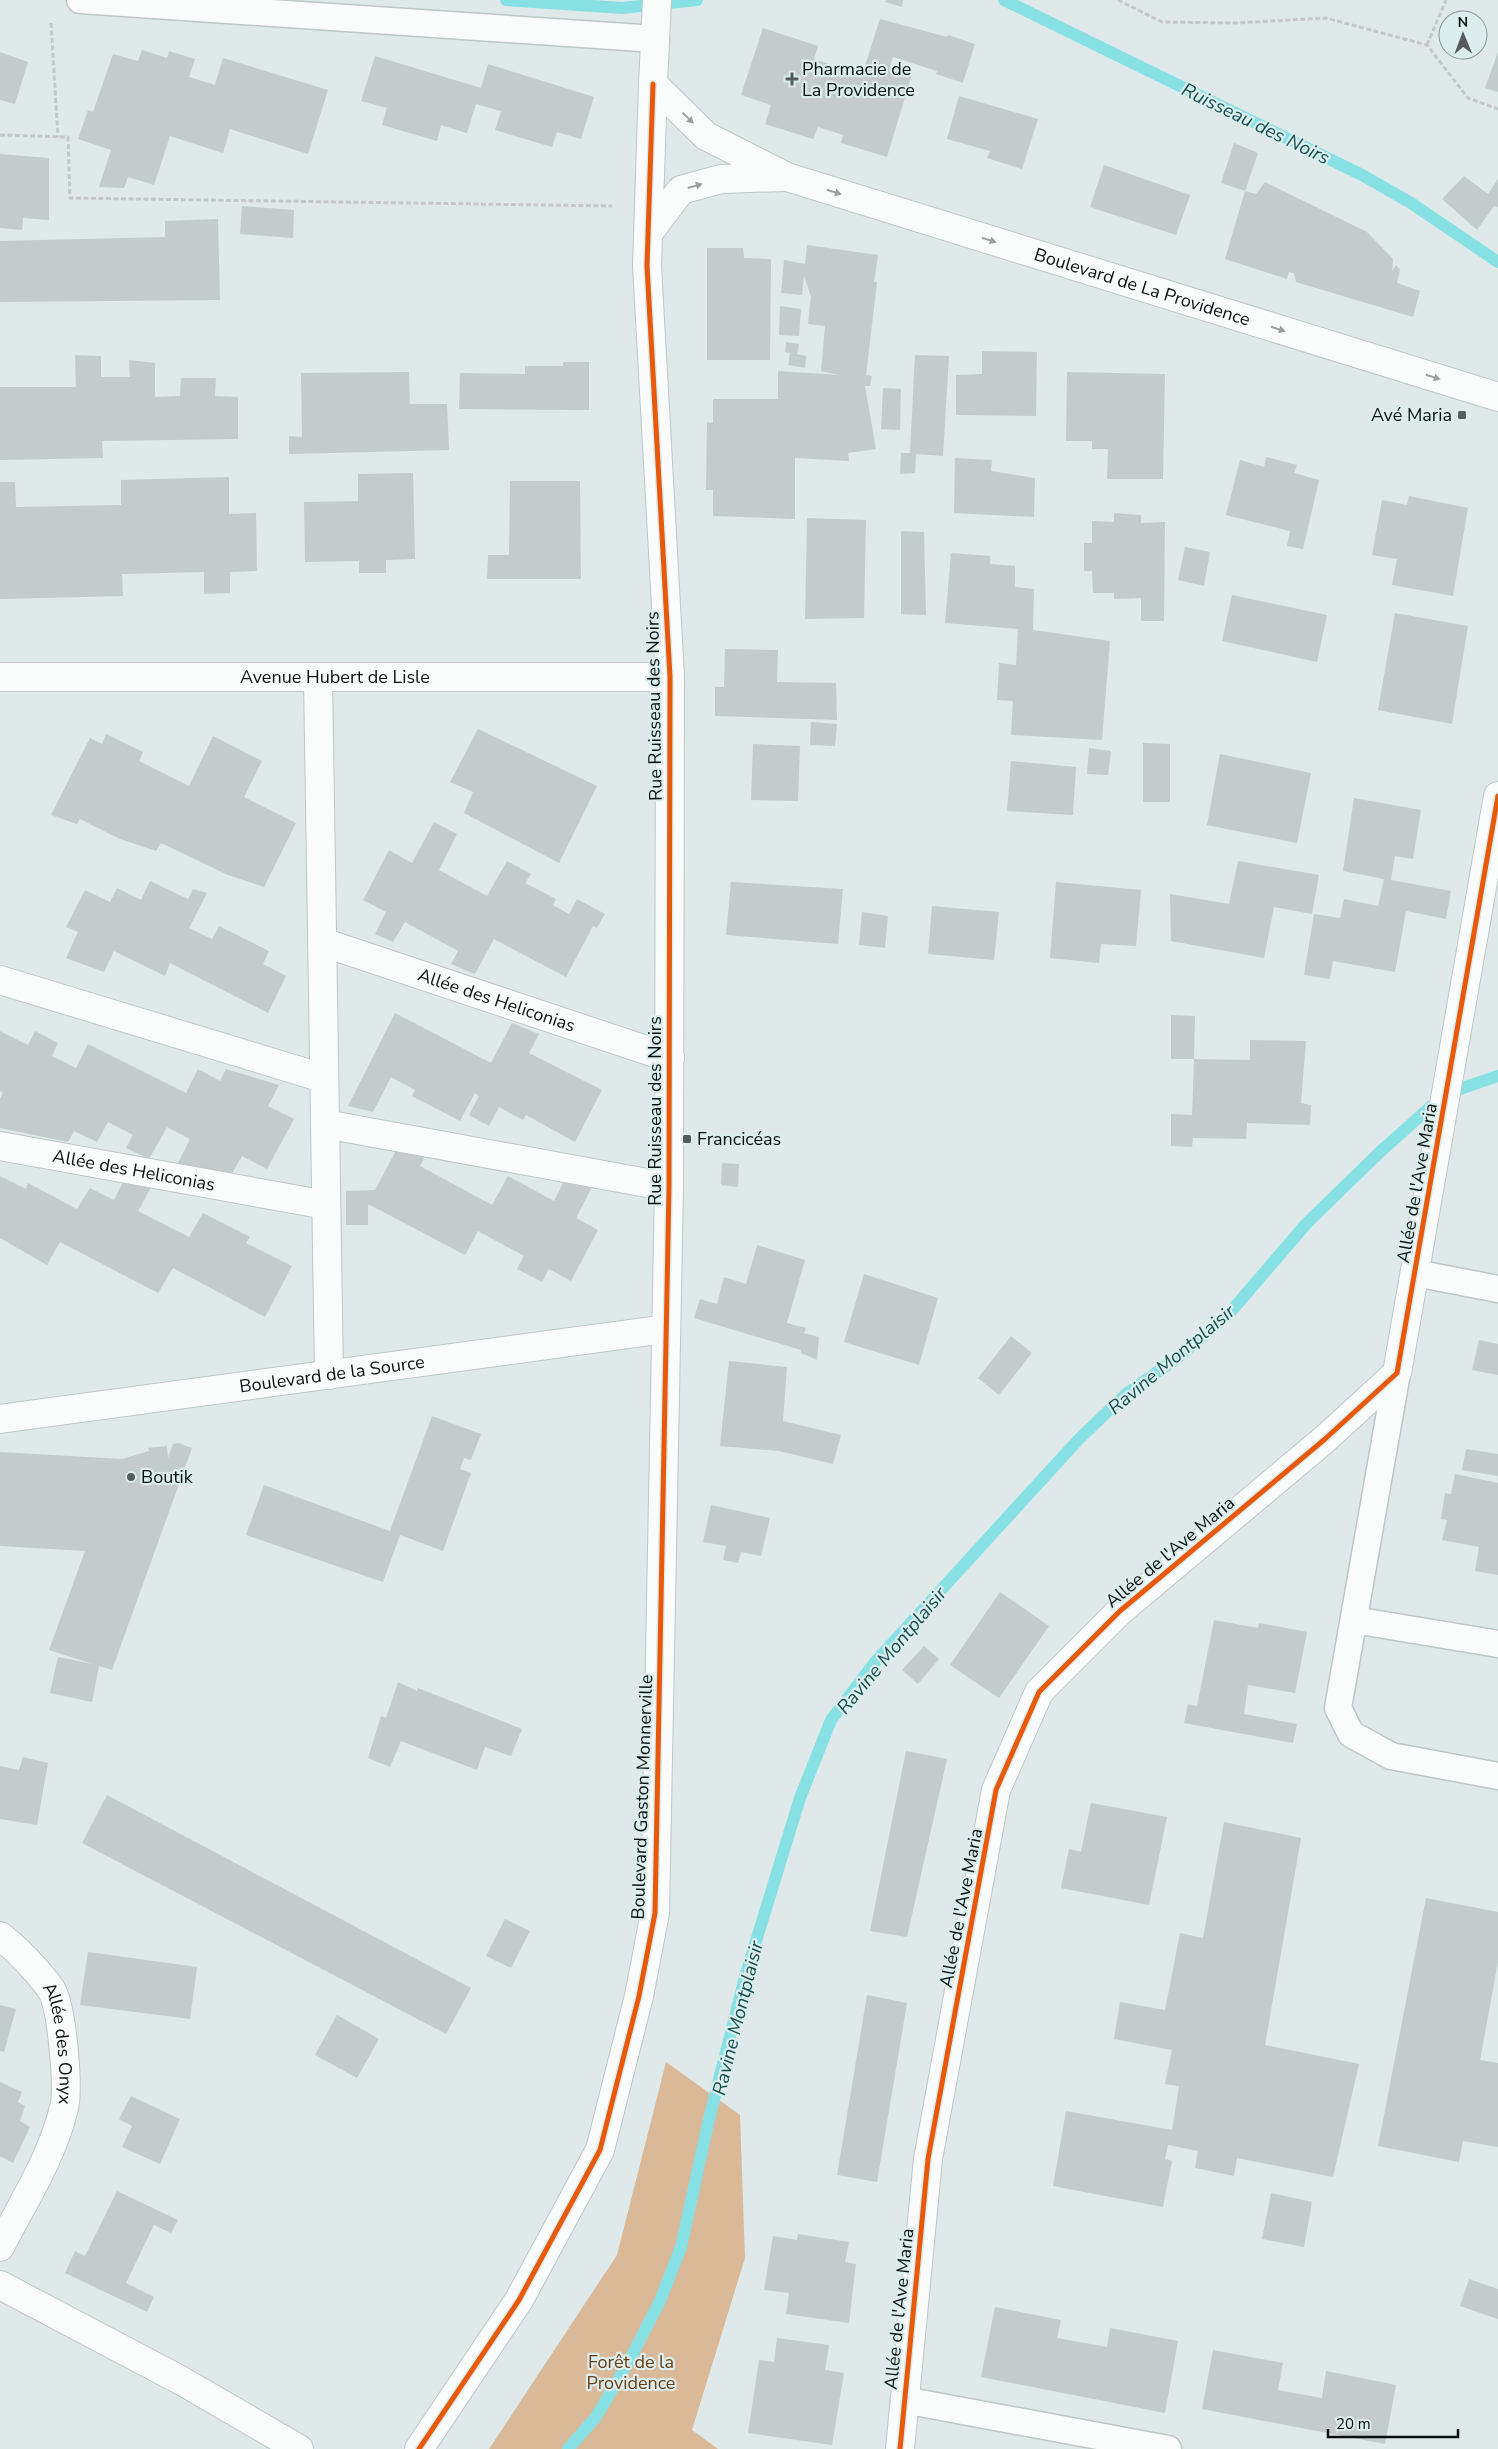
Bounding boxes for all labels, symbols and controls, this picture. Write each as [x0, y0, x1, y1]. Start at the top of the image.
north arrow [1438, 10, 1488, 60]
text: N [1457, 13, 1468, 32]
place label: Pharmacie de La Providence [802, 57, 915, 102]
marker: Pharmacie de La Providence [786, 73, 798, 85]
water label: Ruisseau des Noirs [1177, 77, 1334, 171]
one-way arrow [681, 112, 693, 124]
one-way arrow [688, 181, 703, 189]
one-way arrow [826, 188, 841, 196]
one-way arrow [981, 236, 996, 244]
street label: Boulevard de La Providence [1031, 242, 1253, 332]
one-way arrow [1270, 325, 1285, 333]
one-way arrow [1426, 373, 1441, 381]
place label: Avé Maria [1371, 403, 1452, 427]
marker: Avé Maria [1456, 409, 1468, 421]
street label: Rue Ruisseau des Noirs [640, 611, 668, 801]
street label: Avenue Hubert de Lisle [240, 665, 430, 689]
street label: Allée des Heliconias [415, 963, 578, 1038]
street label: Rue Ruisseau des Noirs [643, 1016, 667, 1206]
street label: Allée de l'Ave Maria [1391, 1101, 1443, 1265]
place label: Francicéas [697, 1127, 781, 1151]
marker: Francicéas [681, 1133, 693, 1145]
street label: Allée des Heliconias [51, 1144, 217, 1197]
water label: Ravine Montplaisir [1103, 1298, 1242, 1421]
street label: Boulevard de la Source [238, 1350, 426, 1399]
place label: Boutik [141, 1465, 194, 1489]
marker: Boutik [125, 1471, 137, 1483]
street label: Allée de l'Ave Maria [1100, 1491, 1240, 1613]
water label: Ravine Montplaisir [831, 1581, 953, 1720]
street label: Boulevard Gaston Monnerville [626, 1674, 658, 1920]
street label: Allée de l'Ave Maria [934, 1826, 988, 1990]
water label: Ravine Montplaisir [706, 1937, 770, 2098]
street label: Allée des Onyx [37, 1977, 78, 2106]
street label: Allée de l'Ave Maria [879, 2227, 919, 2391]
park label: Forêt de la Providence [587, 2350, 675, 2395]
scale bar [1328, 2406, 1458, 2438]
text: 20 m [1336, 2414, 1371, 2434]

